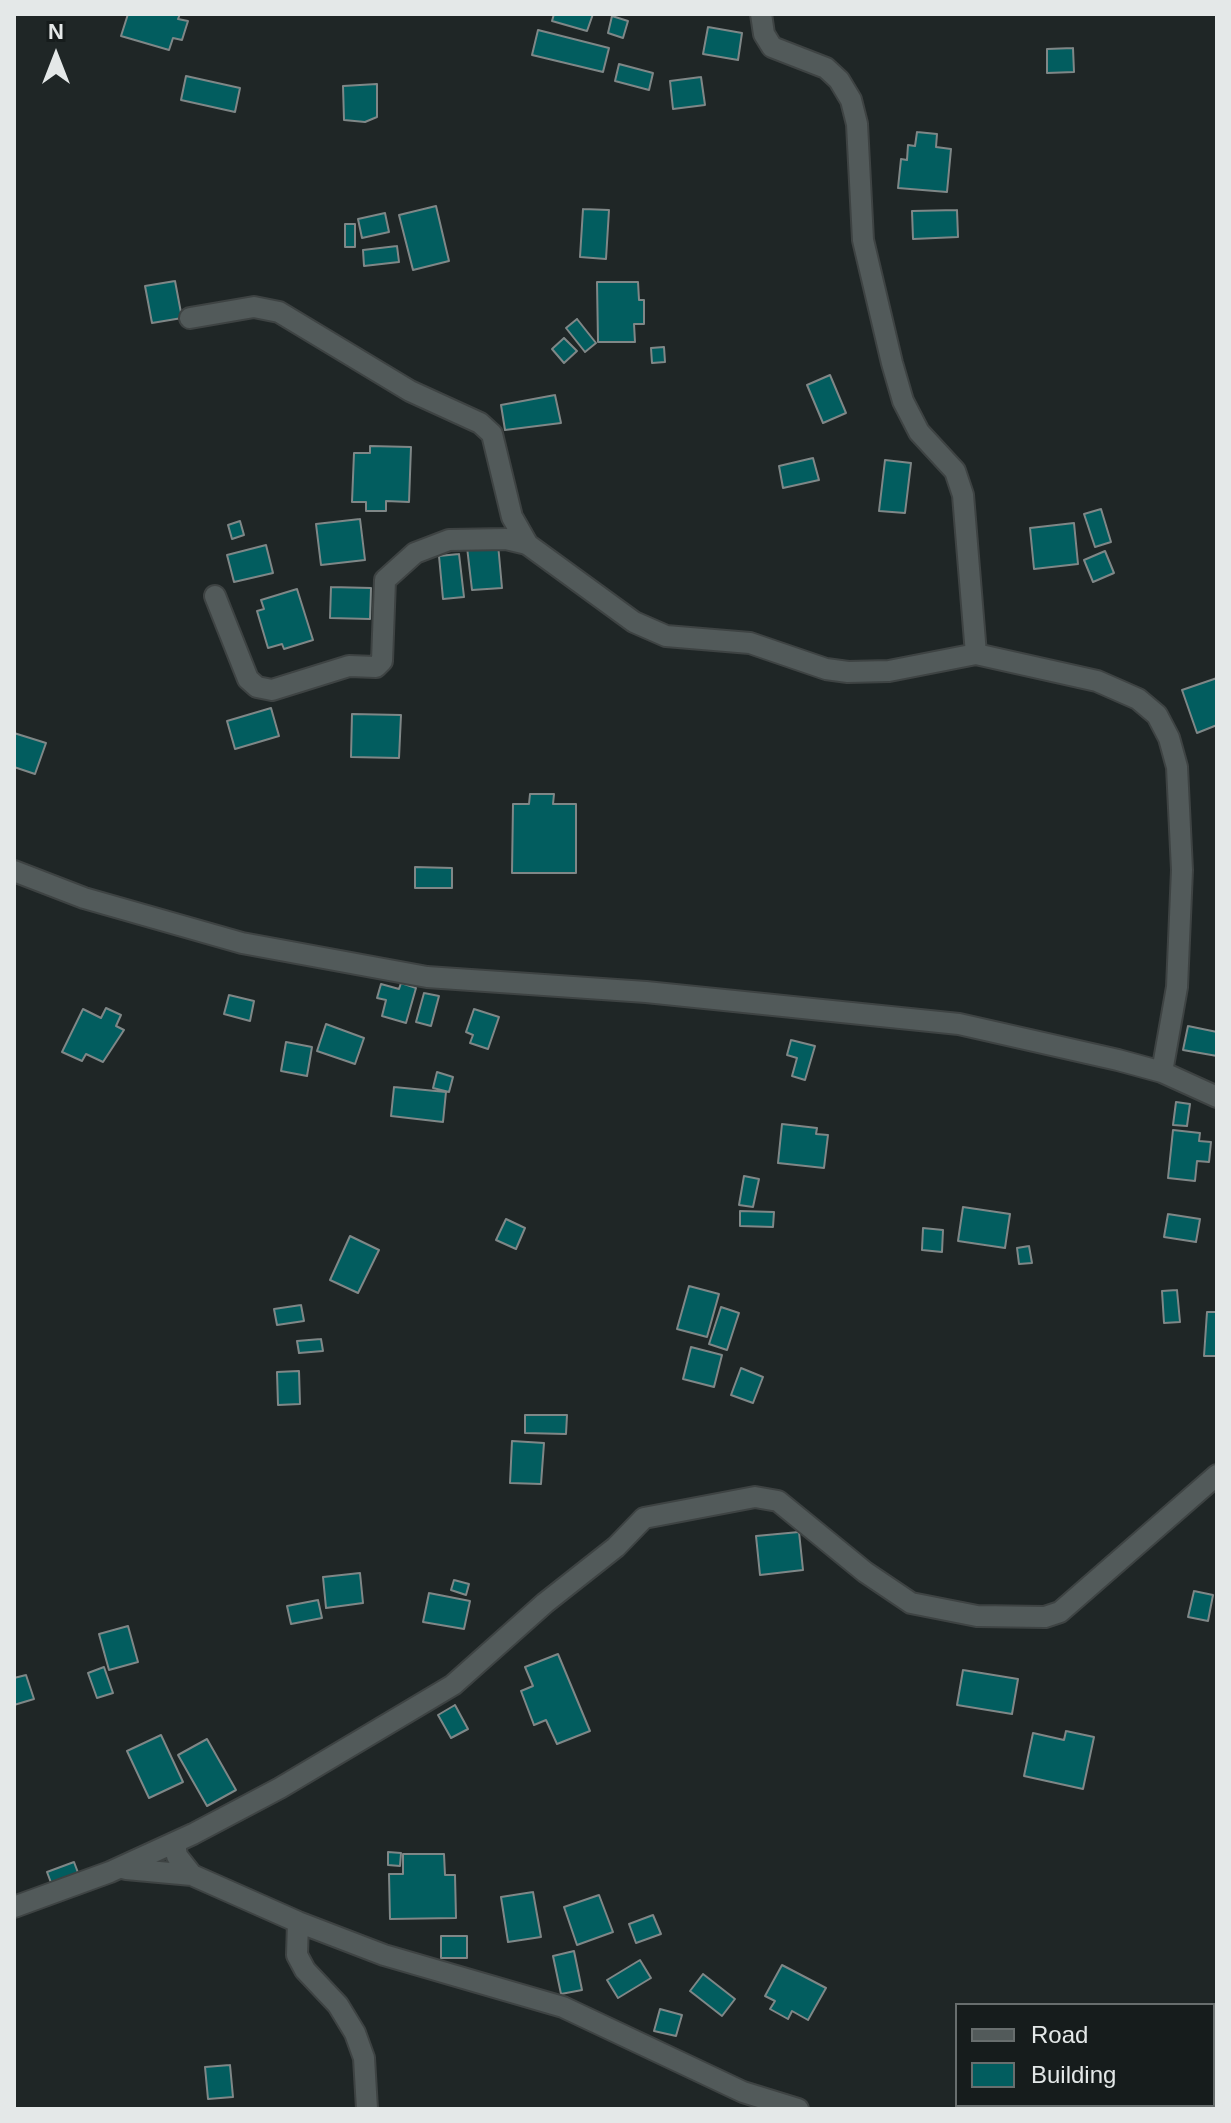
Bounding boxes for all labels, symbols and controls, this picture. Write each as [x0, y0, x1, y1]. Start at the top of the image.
north arrow [16, 16, 96, 96]
text: N [48, 19, 64, 44]
legend [955, 2003, 1215, 2107]
text: Road [1031, 2021, 1088, 2048]
text: Building [1031, 2061, 1116, 2088]

